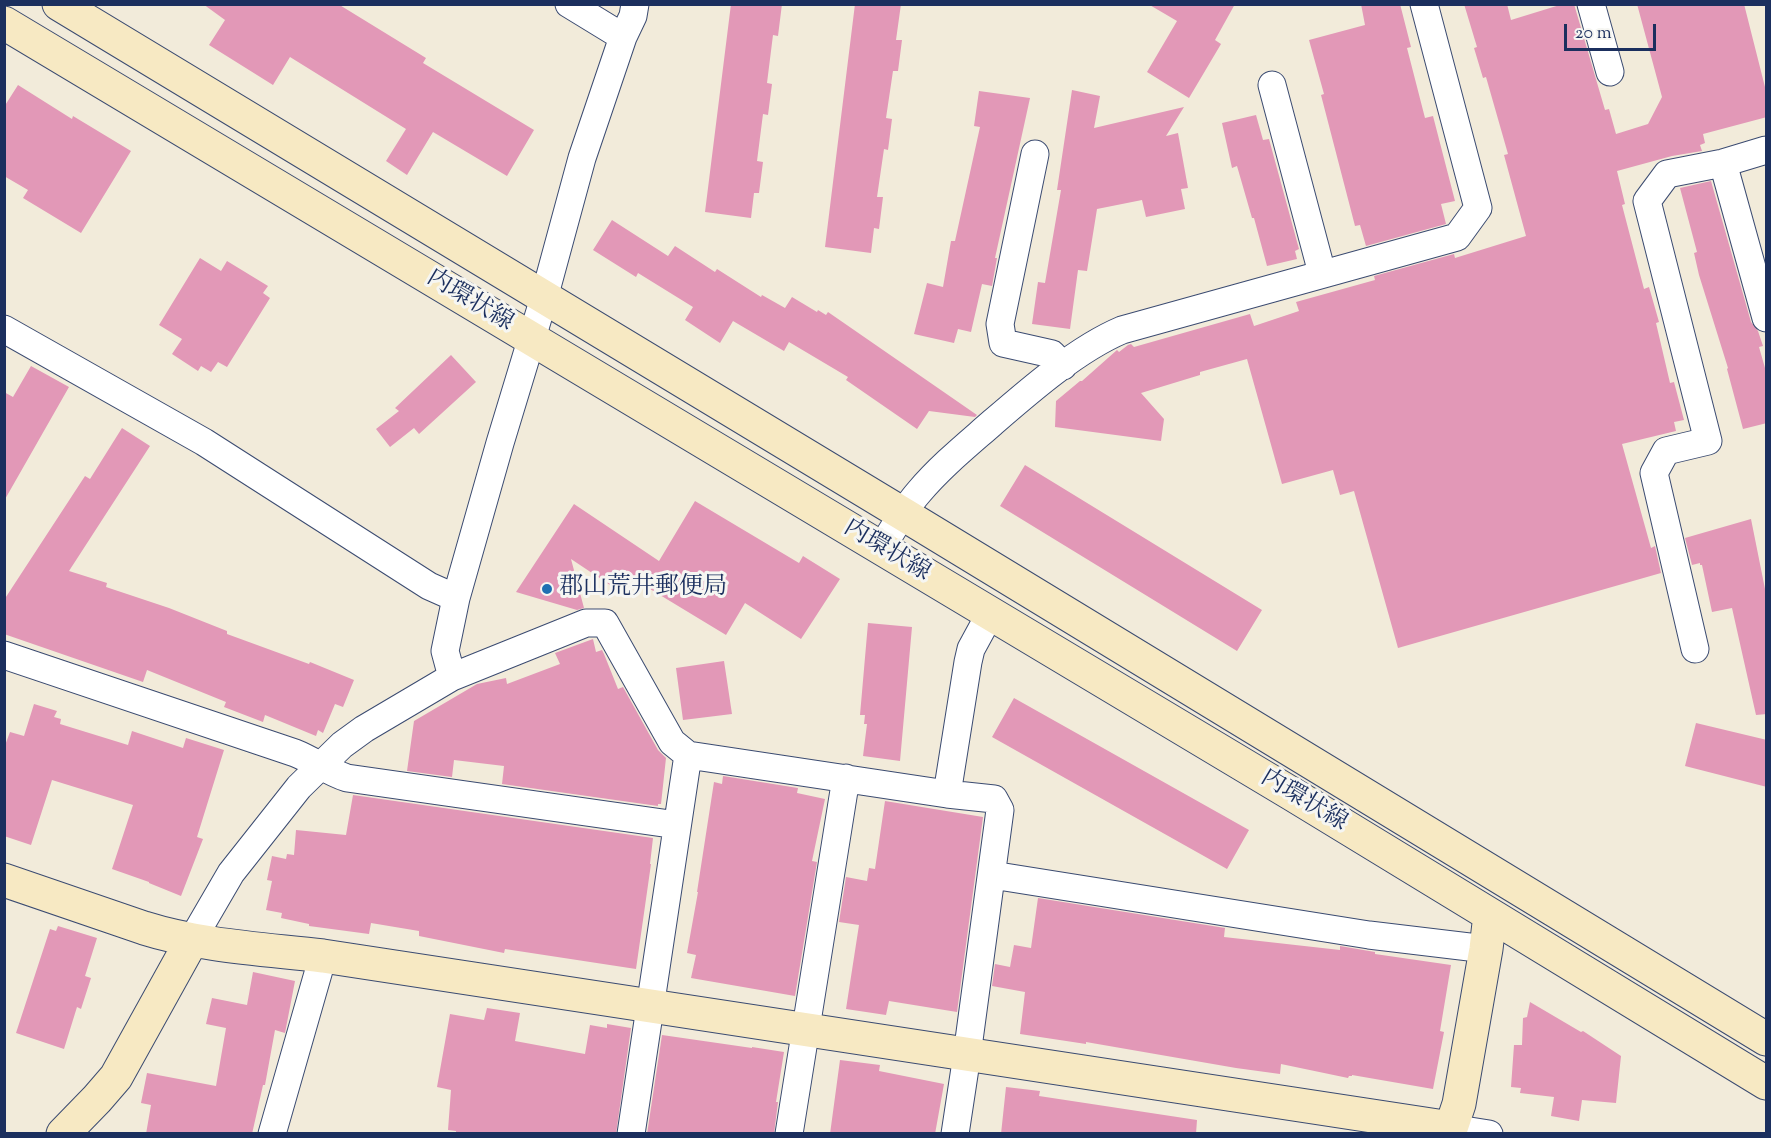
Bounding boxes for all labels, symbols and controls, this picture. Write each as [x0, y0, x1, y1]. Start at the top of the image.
scale bar [1567, 12, 1658, 50]
text: 20 m [1575, 21, 1612, 47]
street label: 内環状線 [420, 265, 518, 339]
street label: 内環状線 [837, 515, 935, 589]
place label: 郡山荒井郵便局 [559, 575, 727, 603]
marker: 郡山荒井郵便局 [540, 582, 554, 596]
street label: 内環状線 [1254, 765, 1352, 839]

